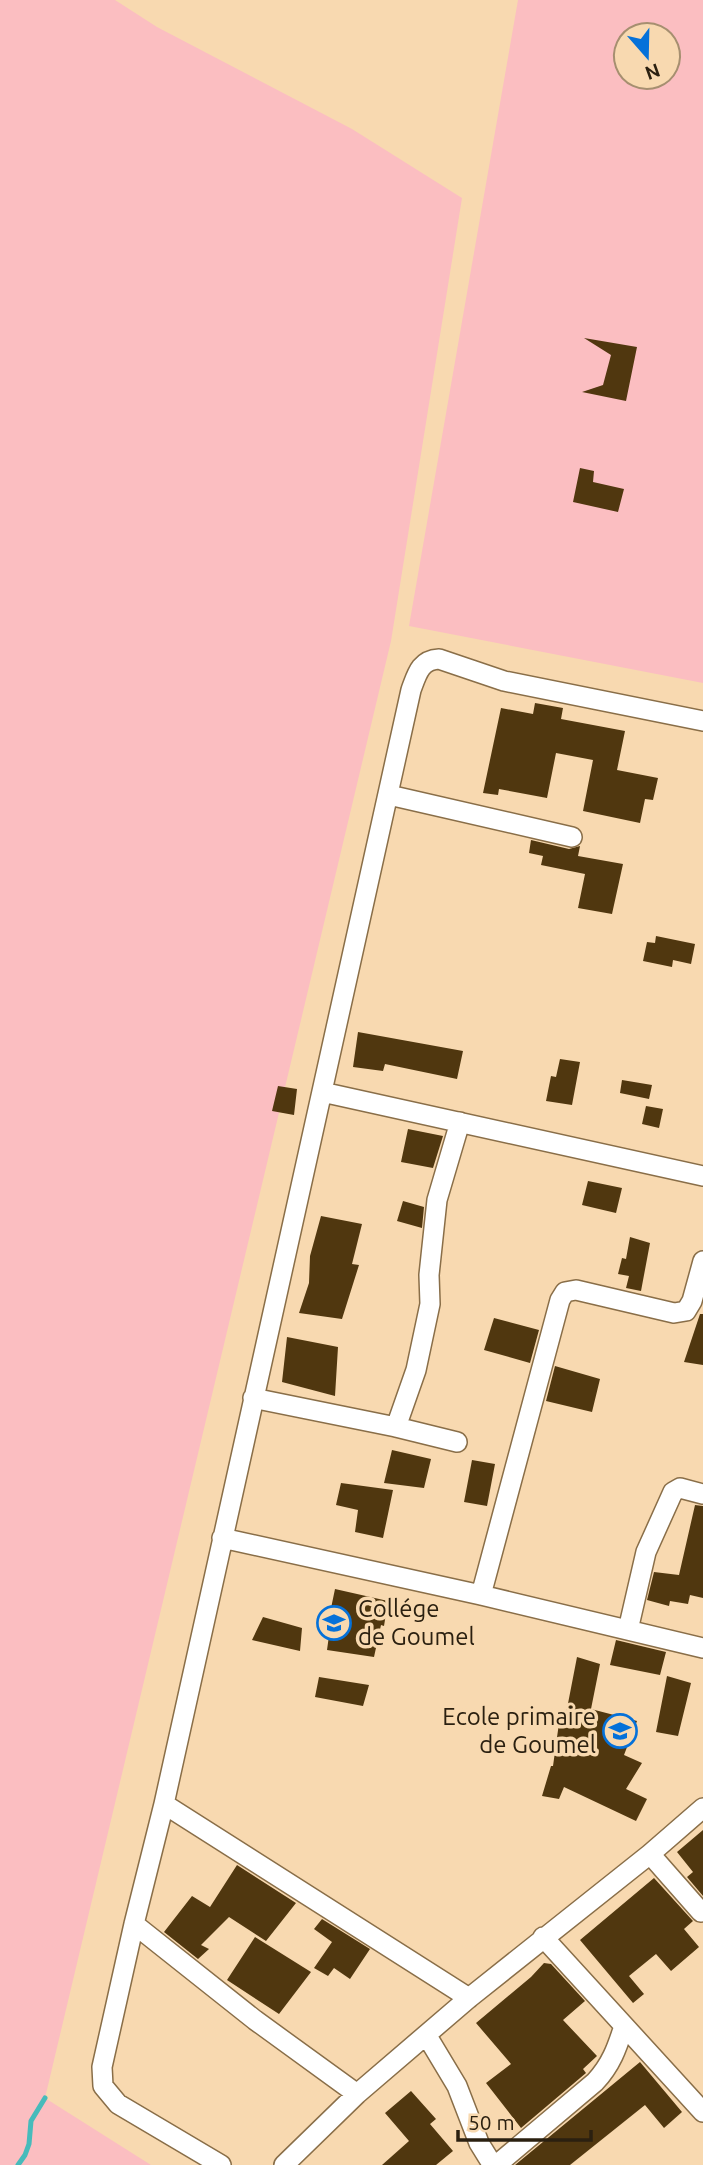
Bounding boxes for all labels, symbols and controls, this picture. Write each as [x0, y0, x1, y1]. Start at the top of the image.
north arrow [612, 21, 682, 91]
text: N [642, 59, 663, 85]
place label: Collége de Goumel [358, 1595, 475, 1650]
school or university icon: Collége de Goumel [315, 1604, 353, 1642]
place label: Ecole primaire de Goumel [442, 1703, 596, 1758]
school or university icon: Ecole primaire de Goumel [601, 1712, 639, 1750]
scale bar [458, 2098, 591, 2142]
text: 50 m [468, 2110, 515, 2134]

